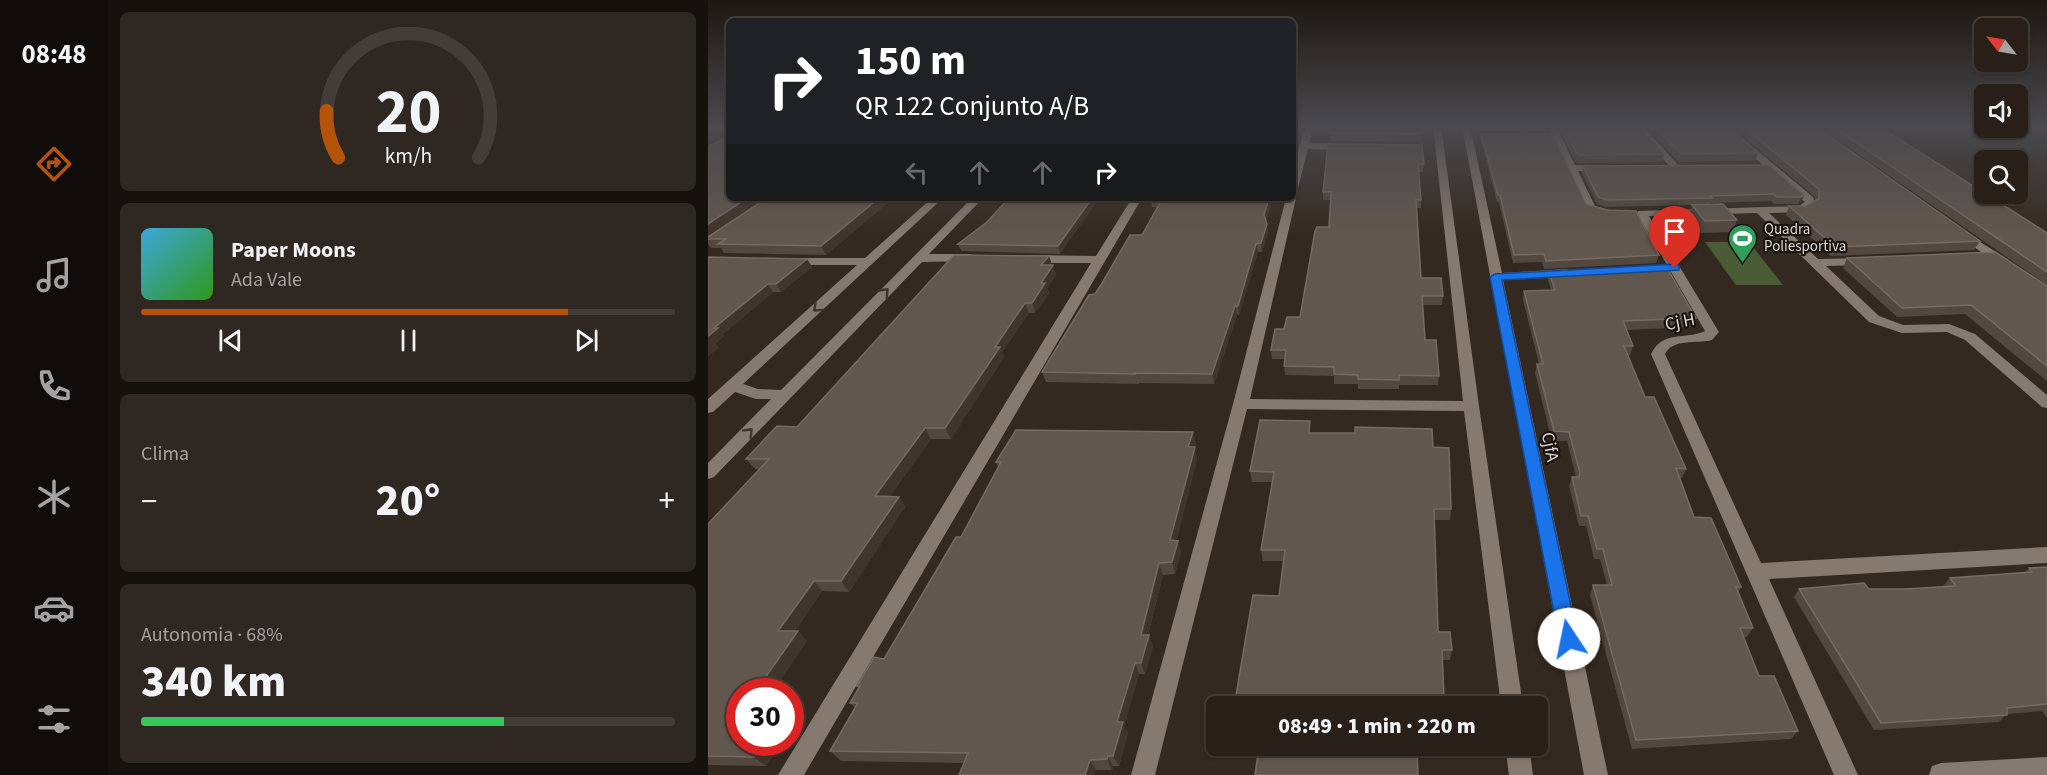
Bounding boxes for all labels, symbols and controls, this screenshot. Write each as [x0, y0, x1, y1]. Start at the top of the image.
north arrow [1974, 18, 2028, 72]
map controls [1974, 18, 2028, 204]
text: 150 m [855, 31, 966, 91]
text: 08:48 [21, 35, 87, 74]
icon: right [756, 42, 834, 120]
text: 20 [375, 69, 441, 158]
button: sound [1974, 84, 2028, 138]
text: QR 122 Conjunto A/B [855, 87, 1089, 126]
text: km/h [384, 142, 432, 173]
icon: directions [33, 143, 75, 185]
button: search [1974, 150, 2028, 204]
icon: left [900, 156, 933, 189]
icon: ahead [963, 156, 996, 189]
icon: ahead [1026, 156, 1059, 189]
icon: right [1089, 156, 1122, 189]
pin [1649, 206, 1700, 268]
icon: arrive [1658, 215, 1691, 248]
place label: Quadra Poliesportiva [1764, 219, 1846, 257]
sports icon: Quadra Poliesportiva [1727, 222, 1759, 264]
text: Paper Moons [231, 234, 356, 266]
icon: music [33, 254, 75, 296]
text: Ada Vale [231, 266, 302, 294]
one-way arrow [878, 288, 889, 298]
one-way arrow [813, 301, 824, 312]
street label: Cj H [1663, 307, 1697, 337]
icon: previous [214, 324, 247, 357]
icon: pause [392, 324, 425, 357]
icon: next [570, 324, 603, 357]
icon: phone [33, 365, 75, 407]
one-way arrow [742, 428, 753, 438]
street label: CjfA [1535, 430, 1565, 464]
text: Clima [141, 440, 189, 468]
text: 20° [376, 469, 440, 533]
icon: climate [33, 476, 75, 518]
text: − [141, 478, 157, 525]
text: + [659, 478, 675, 525]
icon: car [33, 587, 75, 629]
position arrow [1537, 607, 1601, 671]
text: Autonomia · 68% [141, 621, 283, 649]
text: 340 km [141, 650, 286, 714]
speed limit sign: 30 [726, 678, 804, 756]
icon: filters [33, 698, 75, 740]
text: 08:49 · 1 min · 220 m [1278, 710, 1476, 742]

